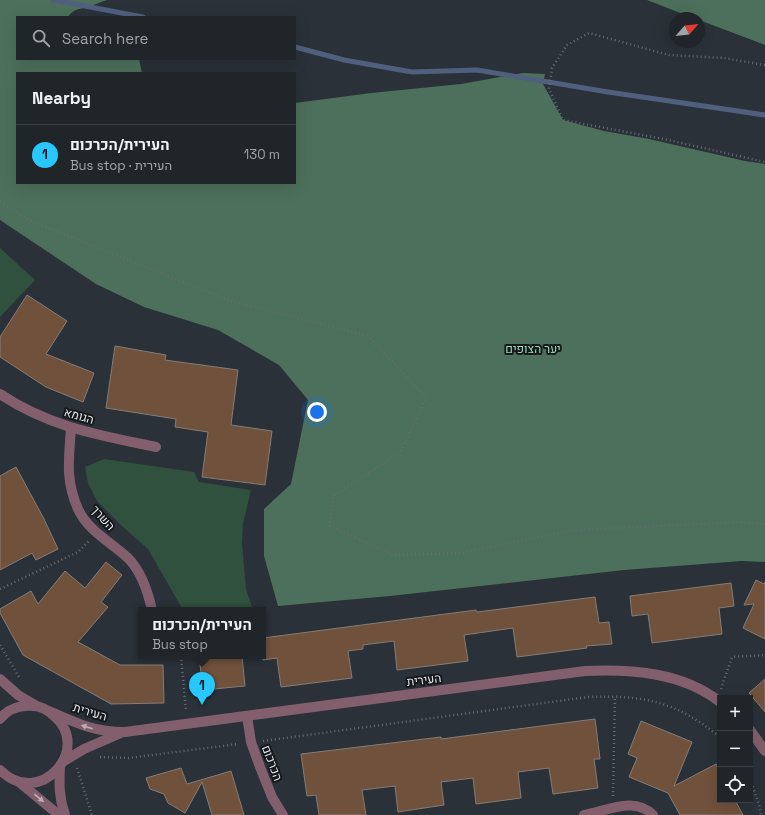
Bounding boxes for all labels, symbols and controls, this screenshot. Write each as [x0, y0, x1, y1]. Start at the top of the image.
north arrow [669, 12, 705, 48]
search box [16, 16, 296, 60]
icon: search [30, 27, 52, 49]
text: Search here [62, 29, 148, 48]
text: Nearby [32, 87, 91, 109]
text: העירית/הכרכום [70, 135, 170, 154]
text: 1 [42, 146, 48, 163]
text: 130 m [244, 146, 280, 163]
text: Bus stop · העירית [70, 157, 172, 174]
park label: יער הצופים [505, 341, 561, 357]
your location [307, 402, 327, 422]
street label: הגומא [62, 404, 96, 428]
street label: השרך [88, 502, 118, 534]
popup [138, 607, 266, 659]
text: העירית/הכרכום [152, 615, 252, 634]
text: Bus stop [152, 636, 208, 653]
street label: העירית [406, 670, 442, 690]
pin: 1 [189, 672, 215, 705]
map controls [717, 695, 753, 803]
button: + [717, 695, 753, 731]
street label: העירית [71, 699, 109, 725]
one-way arrow [80, 724, 92, 730]
button: − [717, 731, 753, 767]
street label: הכרכום [258, 743, 286, 783]
button: locate [717, 767, 753, 803]
one-way arrow [33, 794, 44, 802]

